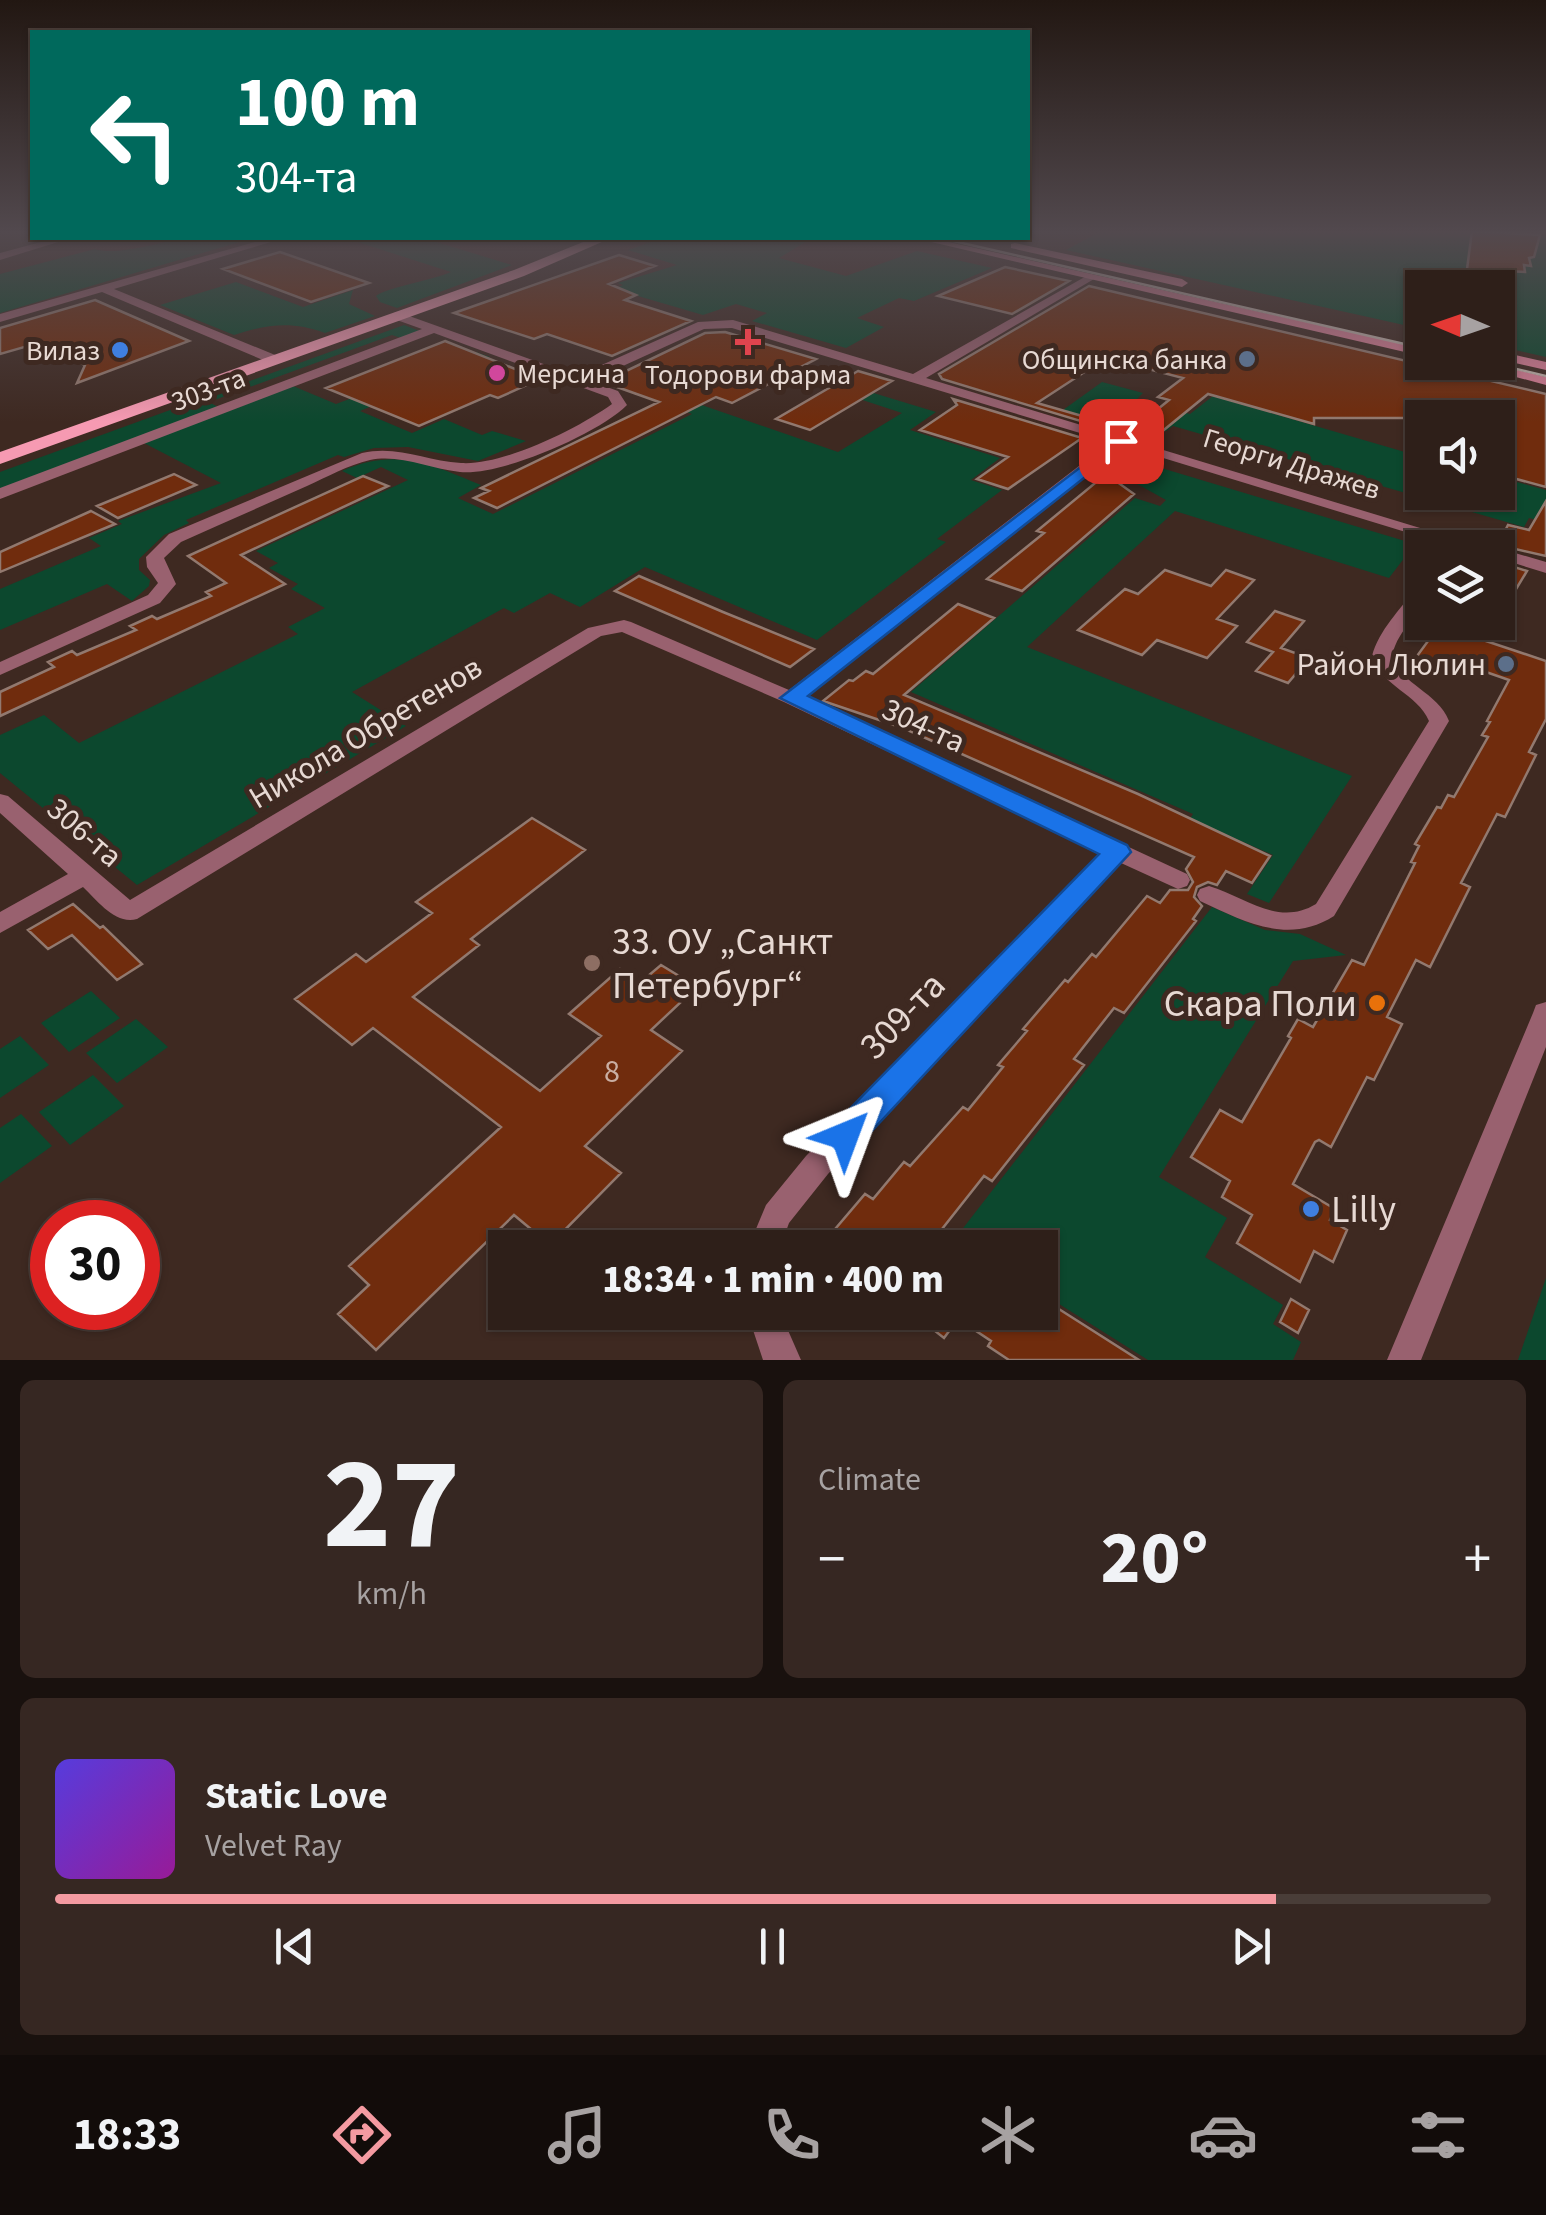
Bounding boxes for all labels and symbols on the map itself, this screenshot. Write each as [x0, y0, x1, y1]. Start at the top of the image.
north arrow [1405, 270, 1515, 380]
place label: Вилаз [26, 331, 100, 371]
marker: Тодорови фарма [737, 331, 759, 353]
marker: Вилаз [109, 339, 131, 361]
place label: Общинска банка [1022, 340, 1227, 380]
marker: Общинска банка [1236, 348, 1258, 370]
place label: Мерсина [517, 354, 625, 394]
place label: Тодорови фарма [645, 355, 851, 395]
street label: 303-та [166, 358, 251, 422]
marker: Мерсина [486, 362, 508, 384]
pin [1079, 399, 1164, 484]
street label: Георги Дражев [1198, 418, 1385, 510]
place label: Район Люлин [1296, 642, 1486, 688]
street label: Никола Обретенов [240, 645, 491, 821]
marker: Район Люлин [1495, 653, 1517, 675]
street label: 304-та [874, 687, 973, 765]
street label: 306-та [36, 787, 132, 879]
place label: 33. ОУ „Санкт Петербург“ [612, 915, 833, 1013]
marker: 33. ОУ „Санкт Петербург“ [581, 952, 603, 974]
street label: 309-та [847, 960, 958, 1072]
place label: Скара Поли [1164, 977, 1357, 1031]
marker: Скара Поли [1366, 992, 1388, 1014]
house number: 8 [604, 1049, 620, 1095]
position arrow [793, 1084, 897, 1188]
place label: Lilly [1331, 1183, 1396, 1237]
marker: Lilly [1300, 1198, 1322, 1220]
speed limit sign: 30 [30, 1200, 160, 1330]

